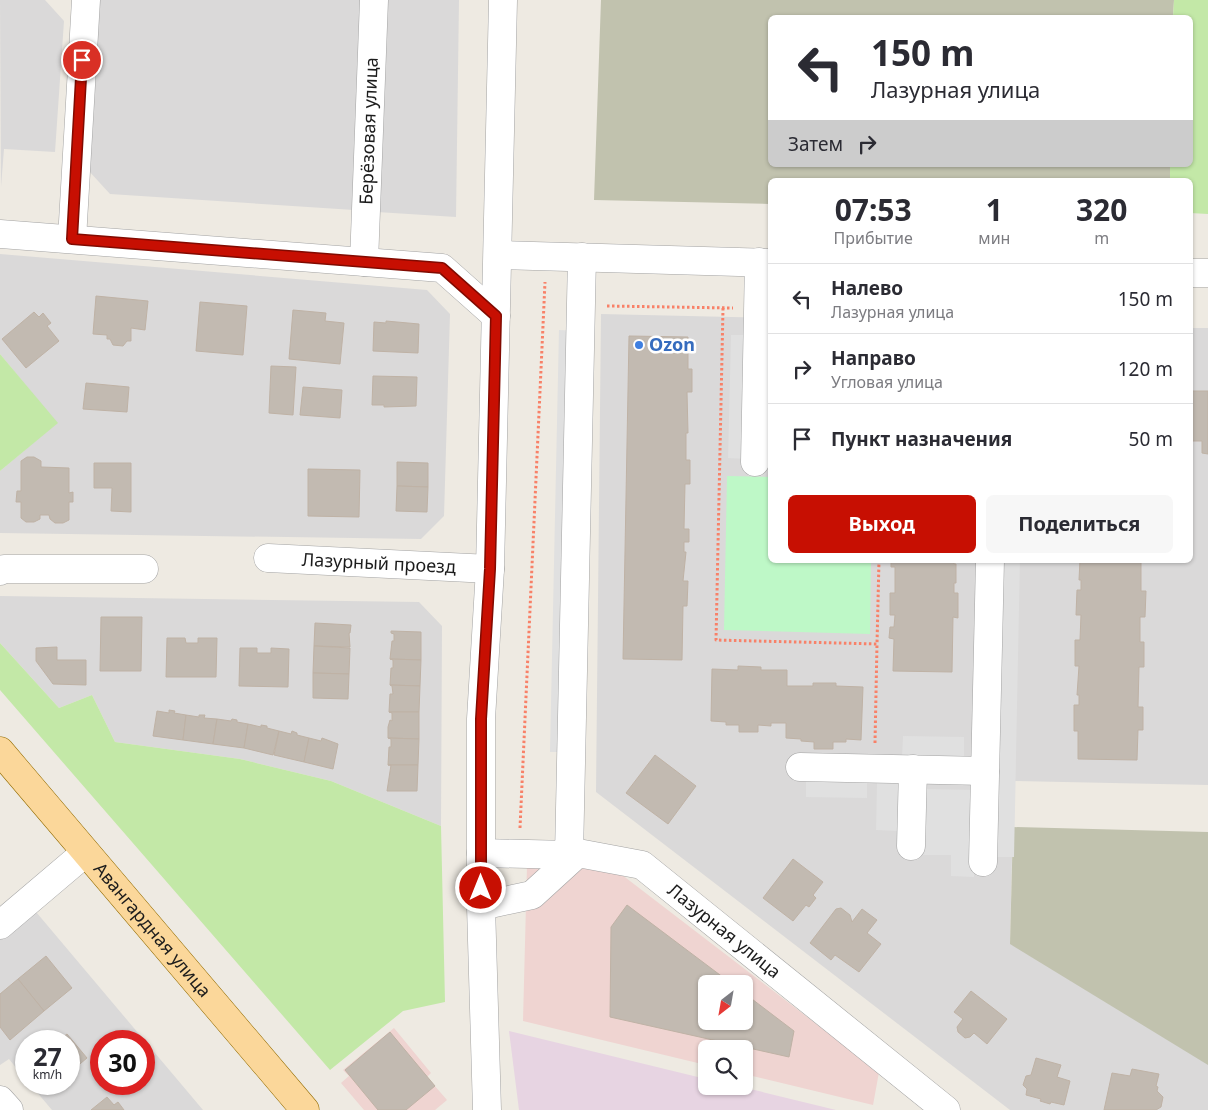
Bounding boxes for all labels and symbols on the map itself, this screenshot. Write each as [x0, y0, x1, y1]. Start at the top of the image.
pin [61, 39, 103, 81]
street label: Берёзовая улица [353, 57, 383, 205]
place label: Ozon [649, 332, 695, 356]
marker: Ozon [633, 339, 645, 351]
street label: Лазурный проезд [301, 547, 457, 578]
street label: Авангардная улица [89, 857, 217, 1002]
position arrow [454, 861, 506, 913]
street label: Лазурная улица [663, 878, 786, 983]
north arrow [698, 975, 752, 1030]
speed limit sign: 30 [90, 1030, 155, 1095]

